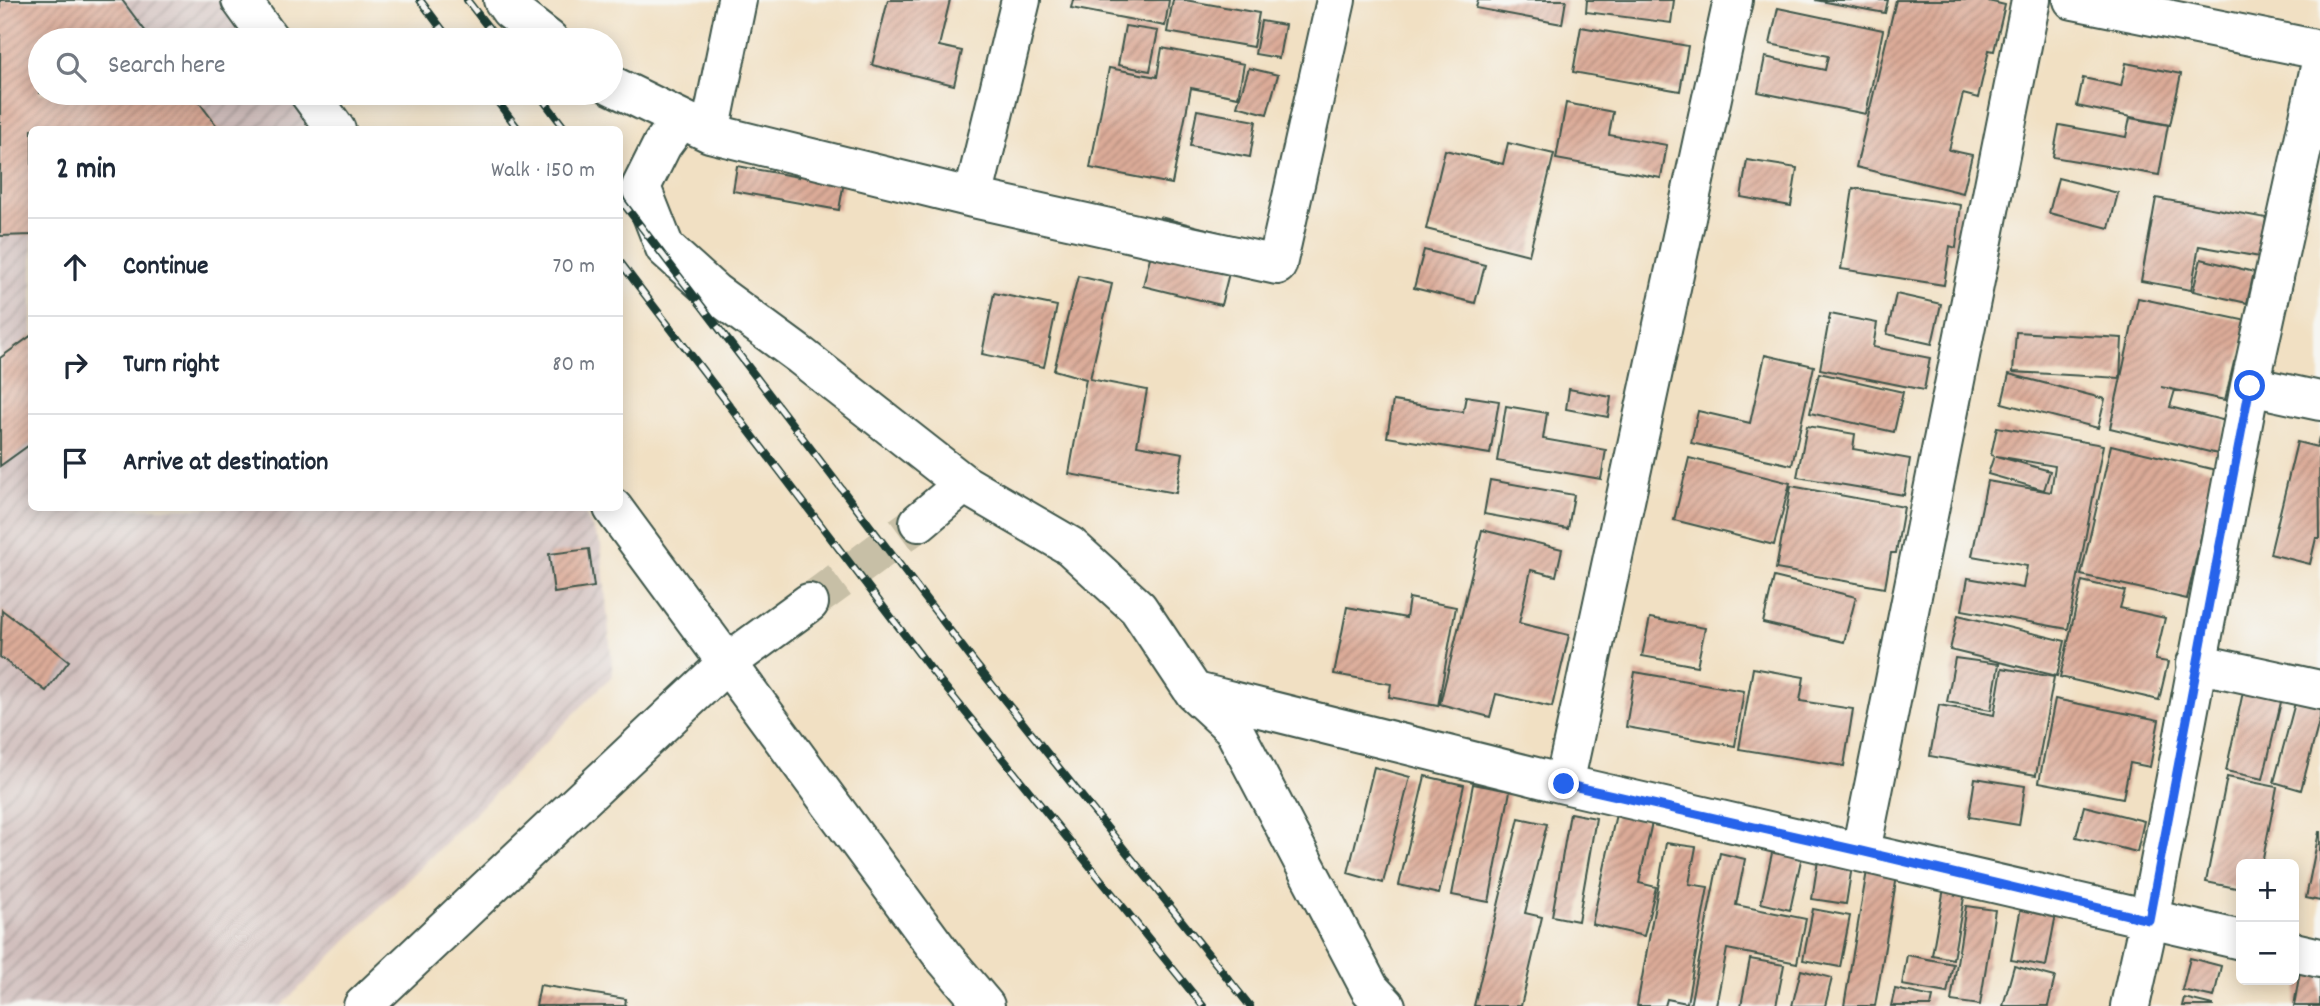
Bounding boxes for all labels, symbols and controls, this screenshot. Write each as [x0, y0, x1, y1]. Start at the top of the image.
search box [28, 28, 623, 105]
icon: search [52, 48, 90, 86]
text: Search here [108, 48, 226, 85]
text: 2 min [56, 150, 116, 193]
text: Walk · 150 m [491, 155, 595, 188]
icon: ahead [56, 248, 94, 286]
text: Continue [123, 249, 208, 286]
text: 70 m [553, 251, 595, 284]
icon: right [56, 346, 94, 384]
text: Turn right [123, 347, 220, 384]
text: 80 m [552, 349, 595, 382]
route start [2234, 370, 2265, 401]
icon: arrive [56, 444, 94, 482]
text: Arrive at destination [123, 445, 328, 482]
route end [1548, 768, 1579, 799]
map controls [2236, 859, 2299, 985]
button: + [2236, 859, 2299, 922]
button: − [2236, 922, 2299, 985]

